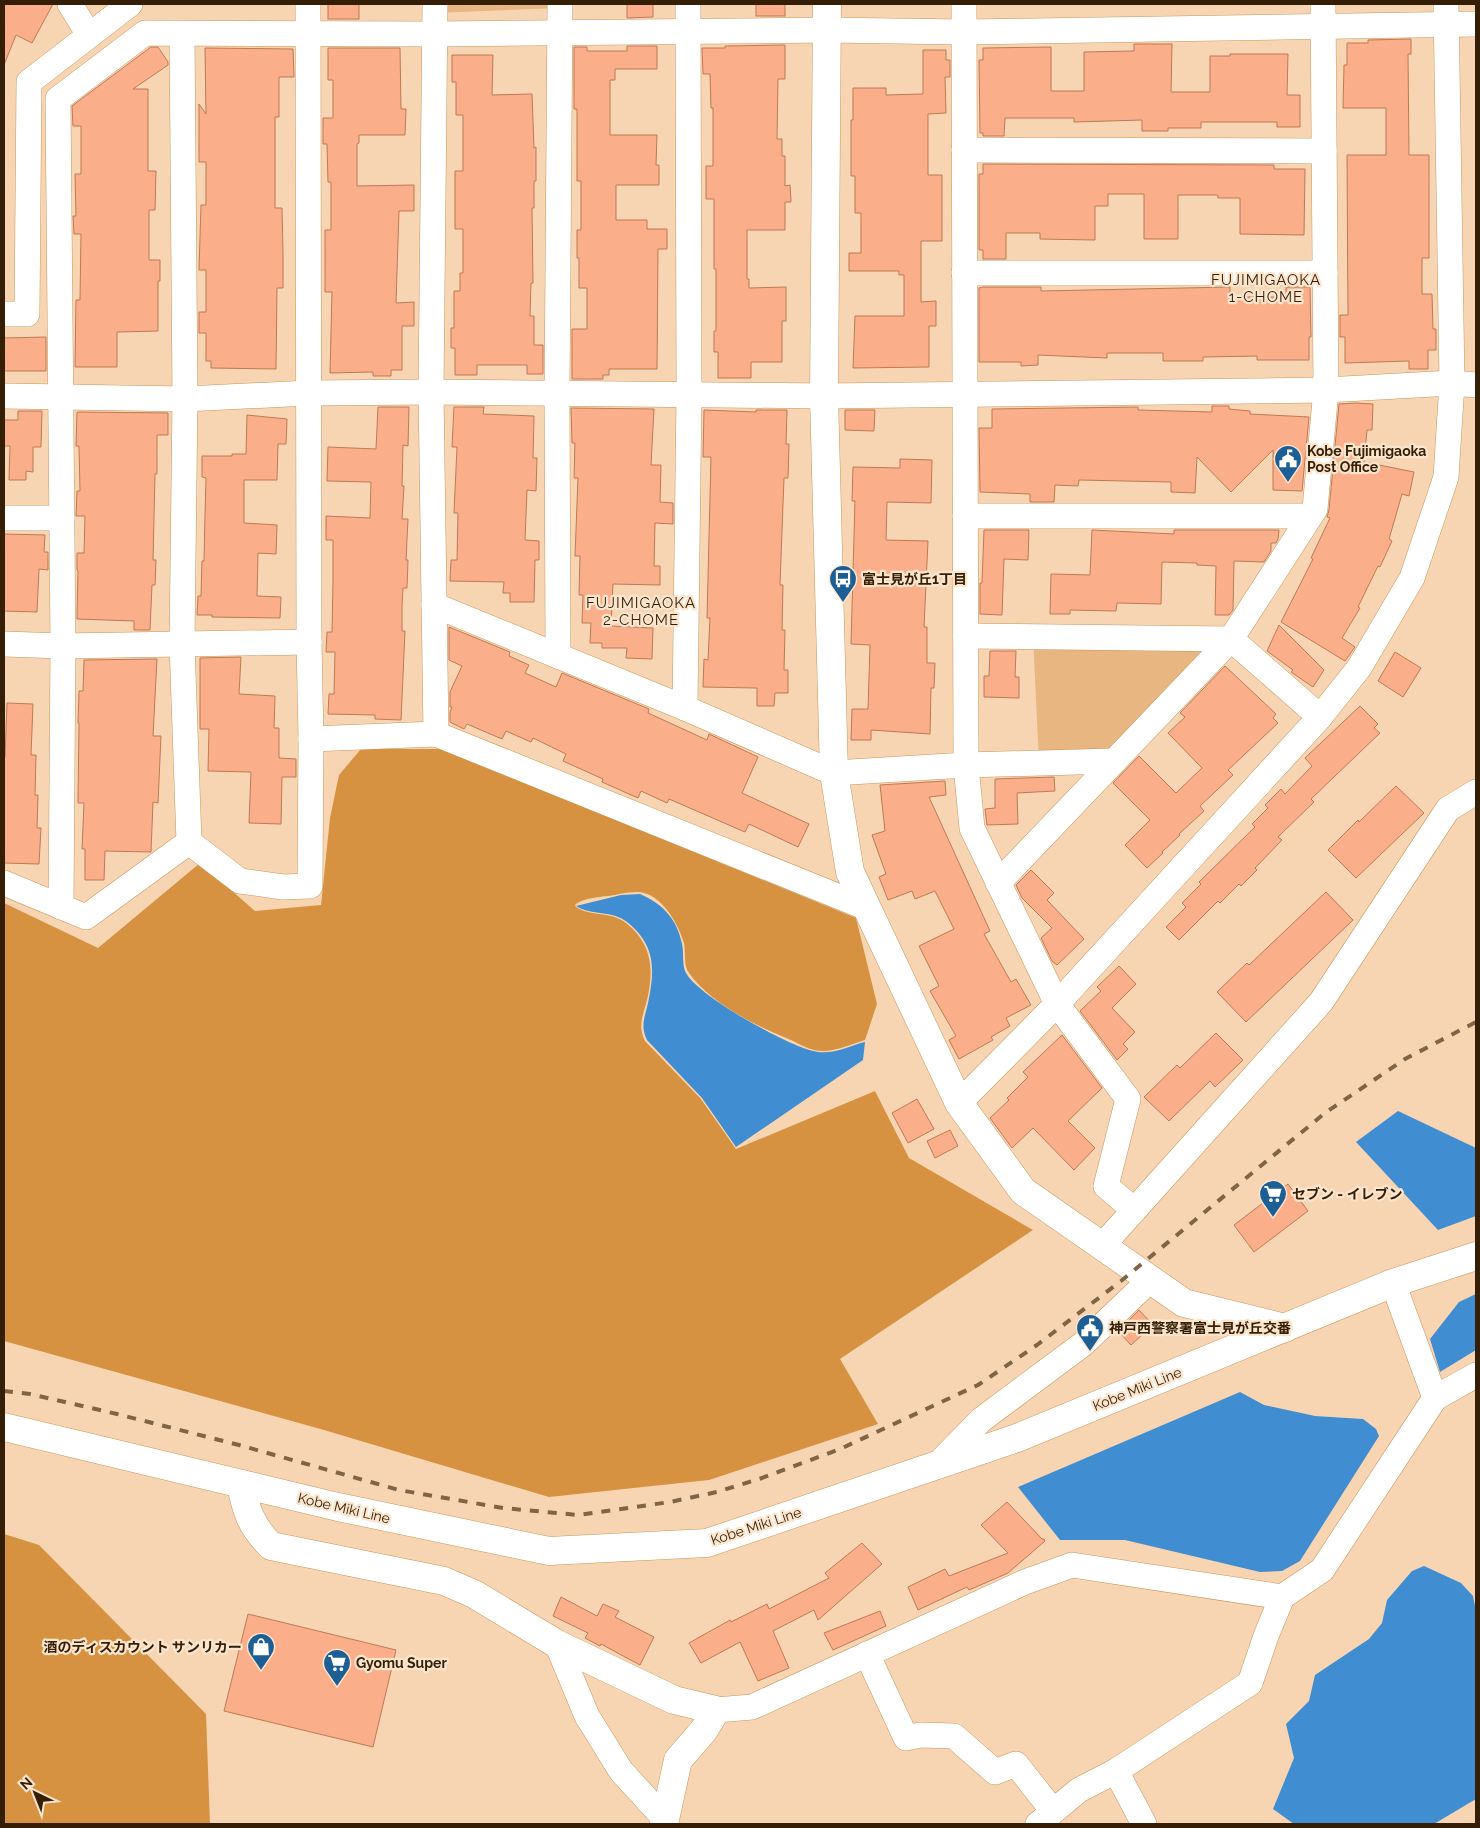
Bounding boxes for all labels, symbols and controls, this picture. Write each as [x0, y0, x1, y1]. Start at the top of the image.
district label: FUJIMIGAOKA 1-CHOME [1211, 271, 1321, 306]
place label: Kobe Fujimigaoka Post Office [1307, 443, 1426, 475]
public building icon: Kobe Fujimigaoka Post Office [1273, 444, 1303, 483]
bus stop icon: 富士見が丘1丁目 [828, 564, 858, 603]
place label: 富士見が丘1丁目 [862, 571, 967, 587]
district label: FUJIMIGAOKA 2-CHOME [586, 594, 696, 629]
supermarket icon: セブン - イレブン [1258, 1179, 1288, 1218]
place label: セブン - イレブン [1292, 1186, 1403, 1202]
public building icon: 神戸西警察署富士見が丘交番 [1075, 1313, 1105, 1352]
place label: 神戸西警察署富士見が丘交番 [1109, 1320, 1291, 1336]
street label: Kobe Miki Line [1090, 1364, 1184, 1414]
street label: Kobe Miki Line [296, 1490, 392, 1526]
street label: Kobe Miki Line [709, 1504, 803, 1548]
shop icon: 酒のディスカウント サンリカー [246, 1632, 276, 1671]
place label: 酒のディスカウント サンリカー [44, 1639, 242, 1655]
supermarket icon: Gyomu Super [322, 1648, 352, 1687]
place label: Gyomu Super [356, 1655, 447, 1671]
north arrow [10, 1768, 60, 1818]
text: N [17, 1774, 35, 1793]

